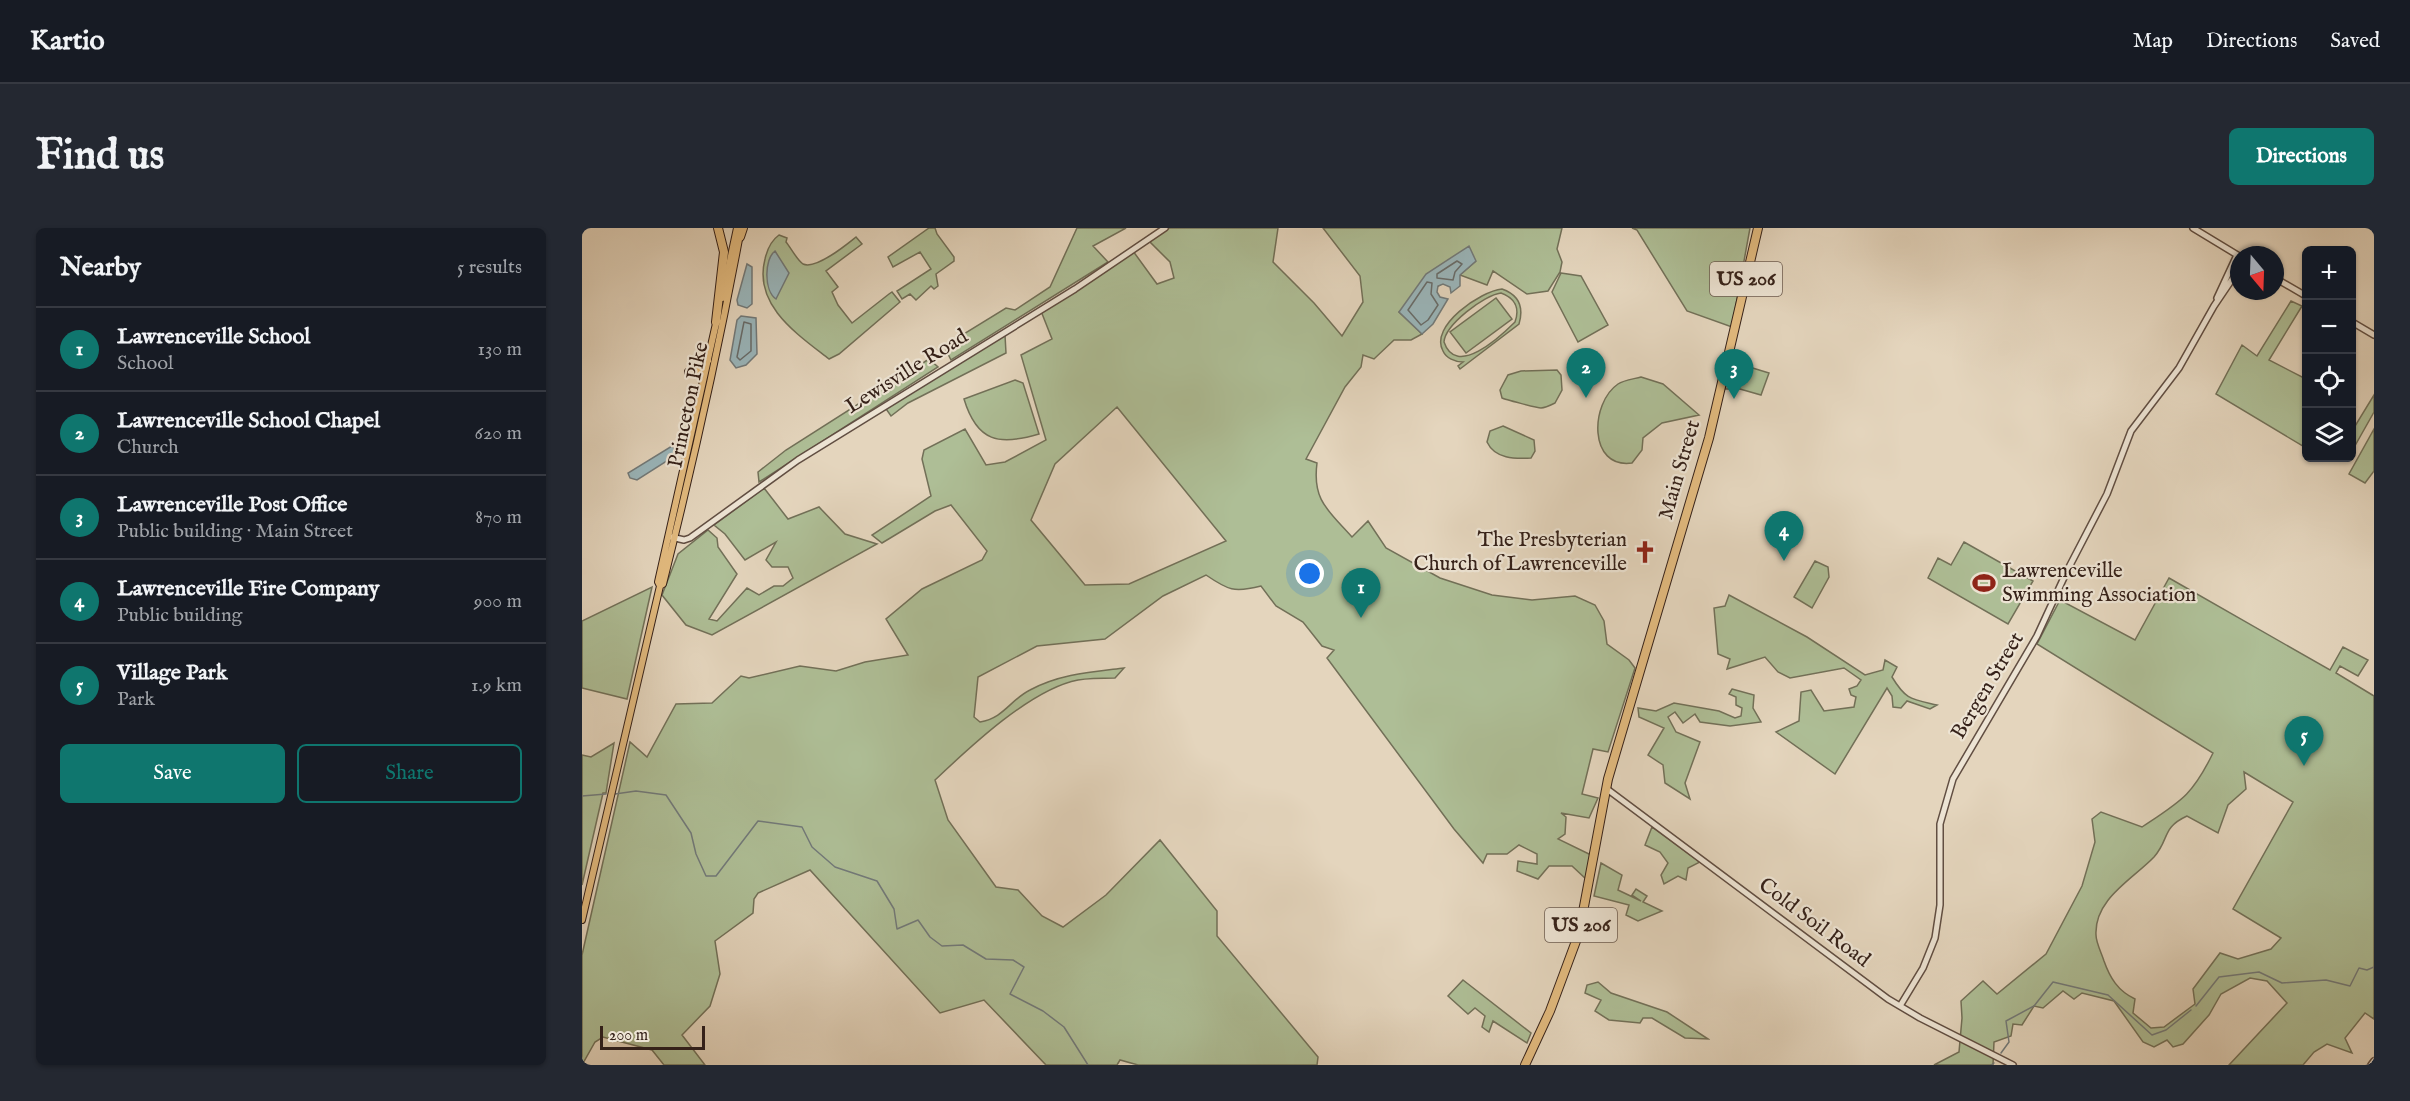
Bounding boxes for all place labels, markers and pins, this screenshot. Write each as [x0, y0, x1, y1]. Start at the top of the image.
pin: 2 [1566, 348, 1606, 398]
pin: 3 [1714, 350, 1754, 399]
pin: 4 [1764, 512, 1804, 561]
place label: The Presbyterian Church of Lawrenceville [1413, 527, 1627, 578]
church icon: The Presbyterian Church of Lawrenceville [1632, 539, 1658, 565]
place label: Lawrenceville Swimming Association [2002, 558, 2196, 609]
pin: 1 [1342, 568, 1380, 618]
sports icon: Lawrenceville Swimming Association [1971, 570, 1997, 596]
pin: 5 [2284, 716, 2324, 766]

